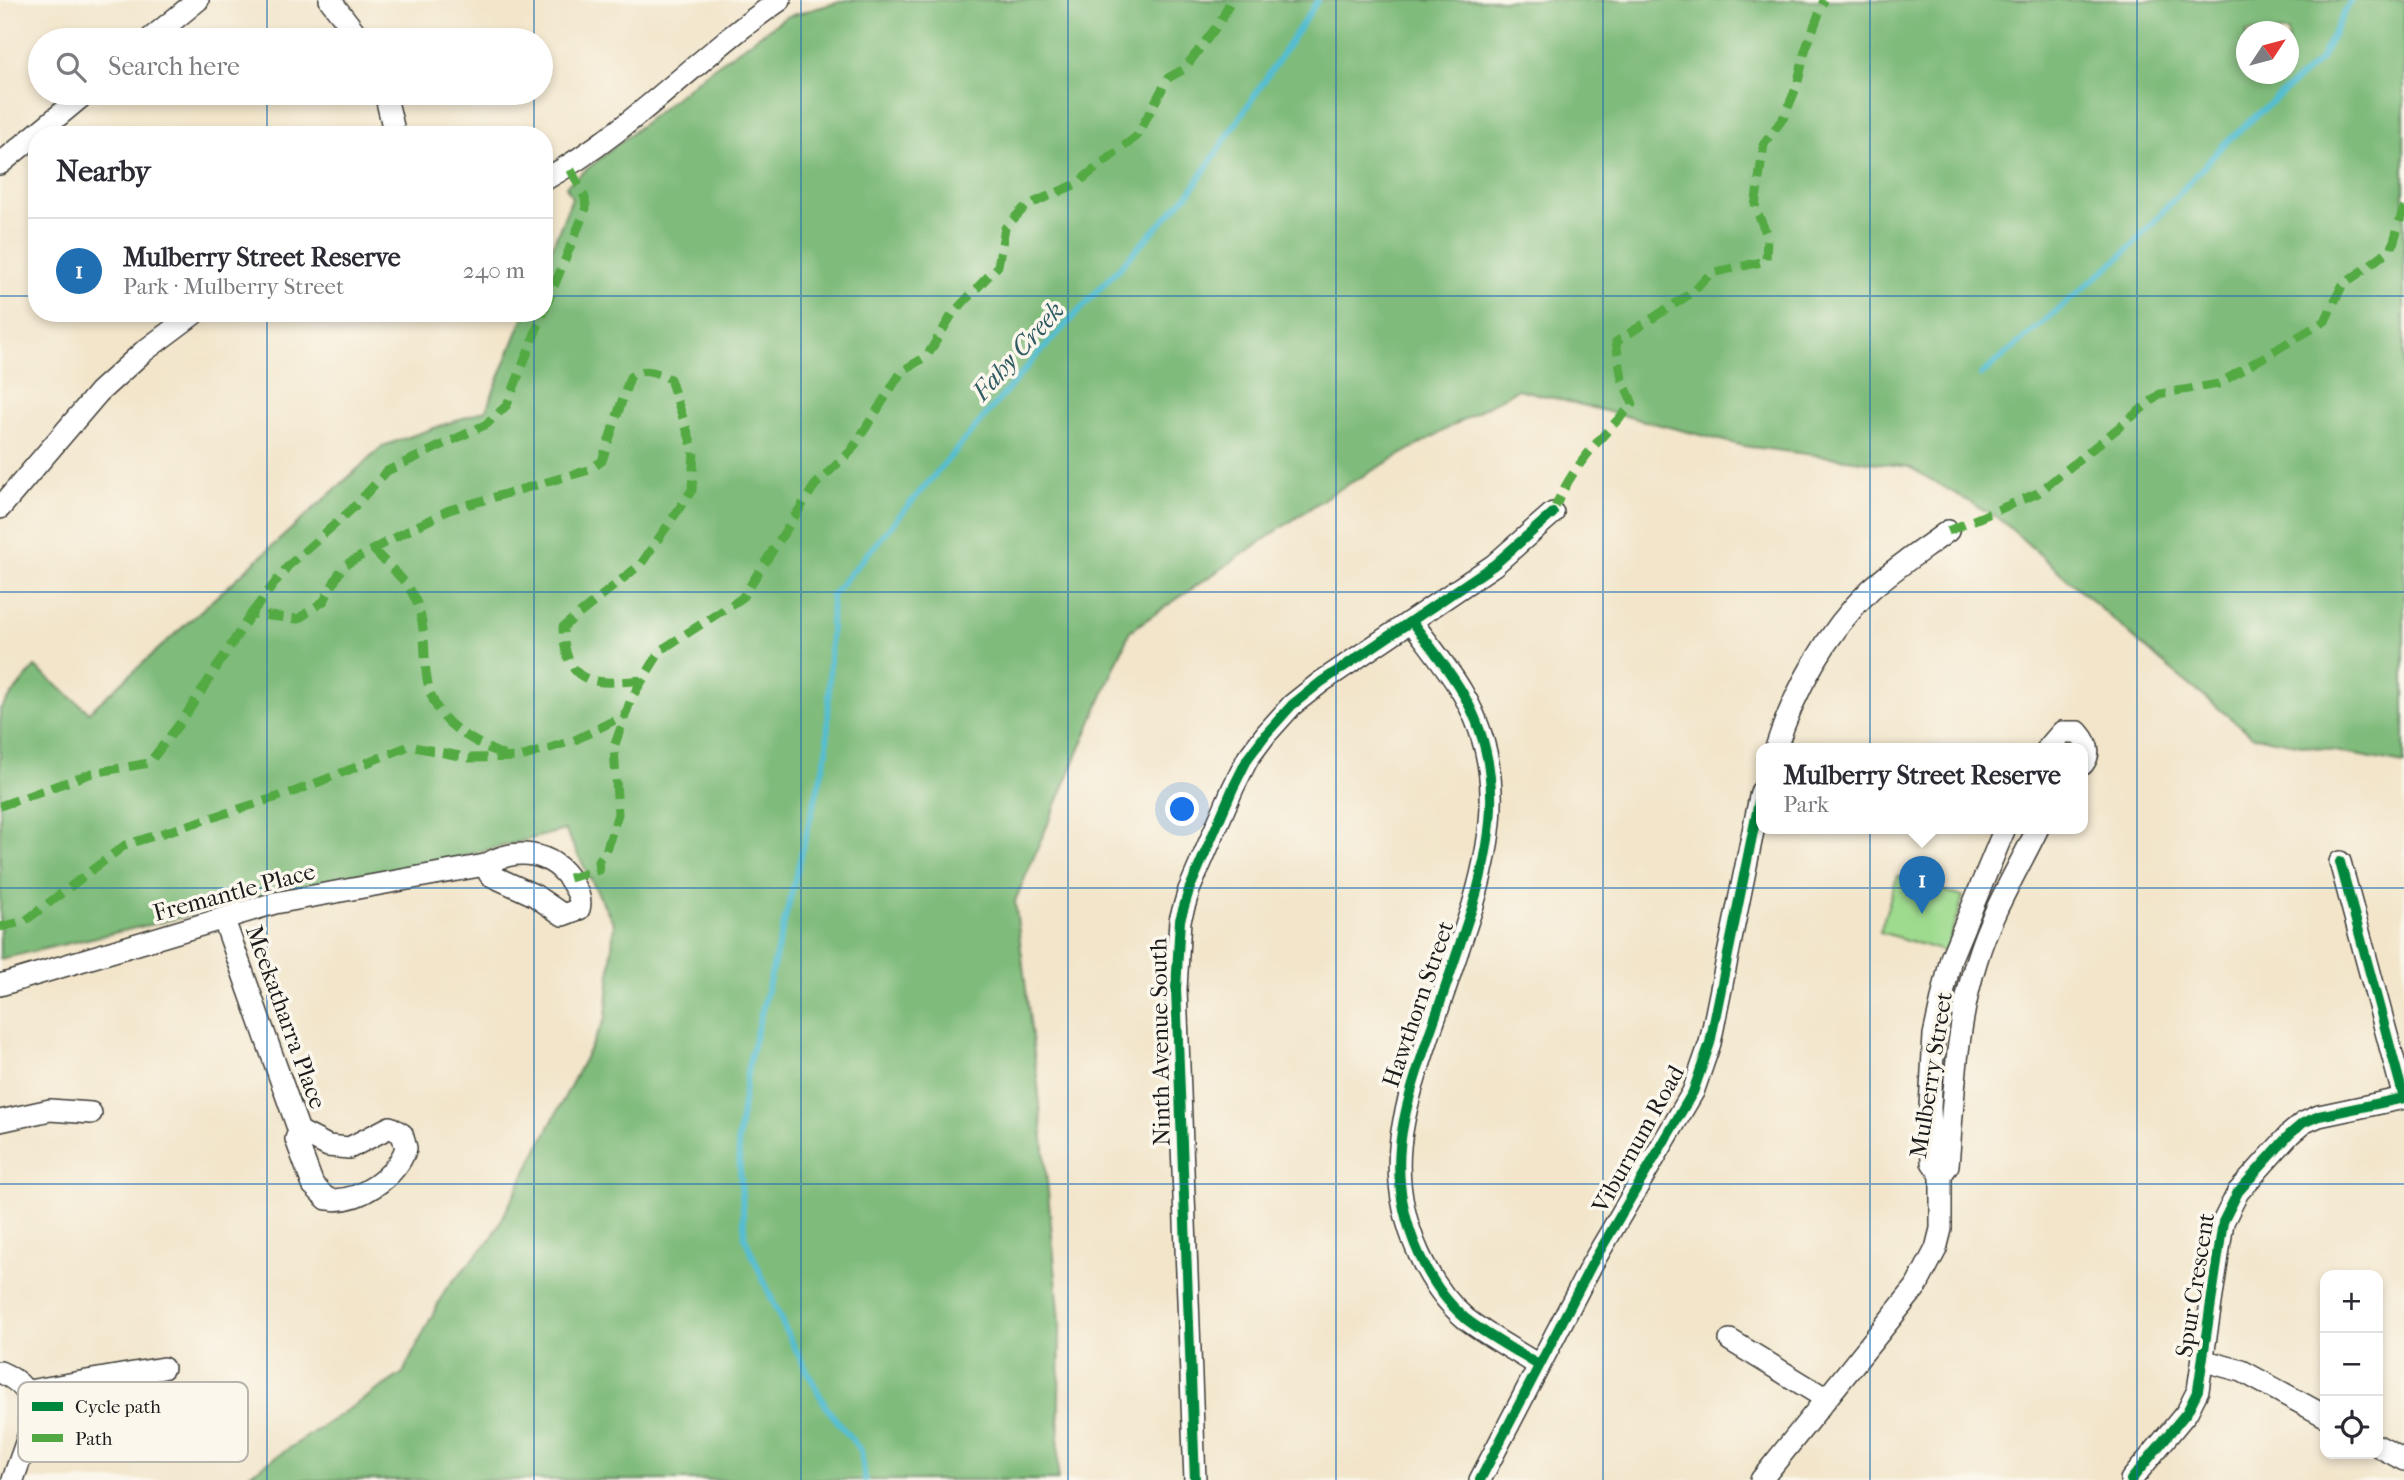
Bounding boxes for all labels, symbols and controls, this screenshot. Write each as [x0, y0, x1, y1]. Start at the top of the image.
north arrow [2236, 21, 2299, 84]
search box [28, 28, 553, 105]
icon: search [52, 48, 90, 86]
text: Search here [108, 51, 240, 82]
text: Nearby [56, 154, 151, 189]
text: Mulberry Street Reserve [123, 242, 401, 273]
text: 1 [75, 257, 83, 284]
text: 240 m [463, 257, 525, 284]
text: Park · Mulberry Street [123, 273, 344, 300]
water label: Fahy Creek [965, 295, 1071, 408]
popup [1756, 743, 2088, 834]
text: Mulberry Street Reserve [1783, 760, 2061, 791]
text: Park [1783, 791, 1829, 818]
your location [1165, 792, 1199, 826]
pin: 1 [1899, 856, 1945, 914]
street label: Fremantle Place [150, 857, 318, 927]
street label: Hawthorn Street [1376, 917, 1460, 1091]
street label: Meekatharra Place [240, 921, 332, 1113]
street label: Ninth Avenue South [1144, 937, 1176, 1146]
street label: Mulberry Street [1904, 989, 1958, 1160]
street label: Viburnum Road [1585, 1059, 1691, 1219]
street label: Spur Crescent [2170, 1210, 2220, 1359]
map controls [2320, 1270, 2383, 1459]
button: + [2320, 1270, 2383, 1333]
button: − [2320, 1333, 2383, 1396]
legend [18, 1382, 248, 1462]
text: Cycle path [75, 1396, 161, 1418]
button: locate [2320, 1396, 2383, 1459]
text: Path [75, 1428, 113, 1450]

